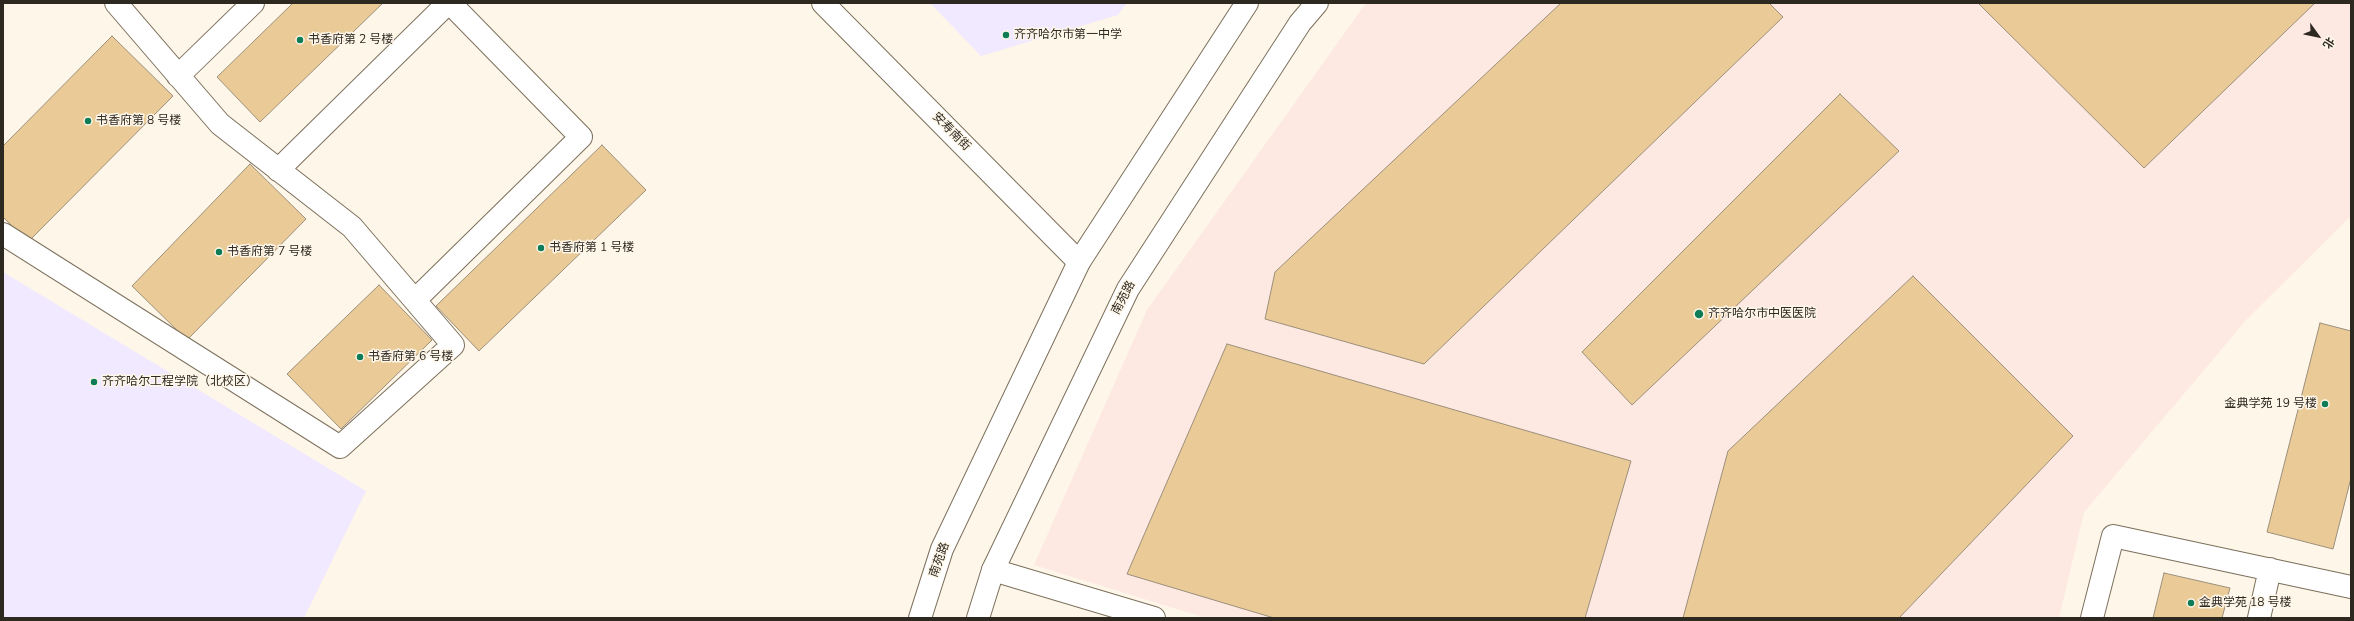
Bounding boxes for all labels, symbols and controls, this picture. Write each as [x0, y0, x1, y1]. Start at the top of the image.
north arrow [2298, 16, 2338, 56]
place label: 齐齐哈尔市第一中学 [1014, 28, 1122, 42]
marker: 齐齐哈尔市第一中学 [1001, 30, 1011, 40]
place label: 书香府第 2 号楼 [308, 33, 393, 47]
text: 北 [2319, 34, 2338, 52]
marker: 书香府第 2 号楼 [295, 35, 305, 45]
street label: 安寿南街 [929, 110, 973, 154]
place label: 书香府第 8 号楼 [96, 114, 181, 128]
marker: 书香府第 8 号楼 [83, 116, 93, 126]
place label: 书香府第 1 号楼 [549, 241, 634, 255]
marker: 书香府第 1 号楼 [536, 243, 546, 253]
place label: 书香府第 7 号楼 [227, 245, 312, 259]
marker: 书香府第 7 号楼 [214, 247, 224, 257]
street label: 南苑路 [1109, 279, 1139, 317]
place label: 齐齐哈尔市中医医院 [1708, 307, 1816, 321]
marker: 齐齐哈尔市中医医院 [1693, 308, 1705, 320]
place label: 书香府第 6 号楼 [368, 350, 453, 364]
marker: 书香府第 6 号楼 [355, 352, 365, 362]
place label: 齐齐哈尔工程学院（北校区） [102, 375, 258, 389]
marker: 齐齐哈尔工程学院（北校区） [89, 377, 99, 387]
place label: 金典学苑 19 号楼 [2224, 397, 2317, 411]
marker: 金典学苑 19 号楼 [2320, 399, 2330, 409]
street label: 南苑路 [927, 541, 953, 579]
place label: 金典学苑 18 号楼 [2199, 596, 2292, 610]
marker: 金典学苑 18 号楼 [2186, 598, 2196, 608]

